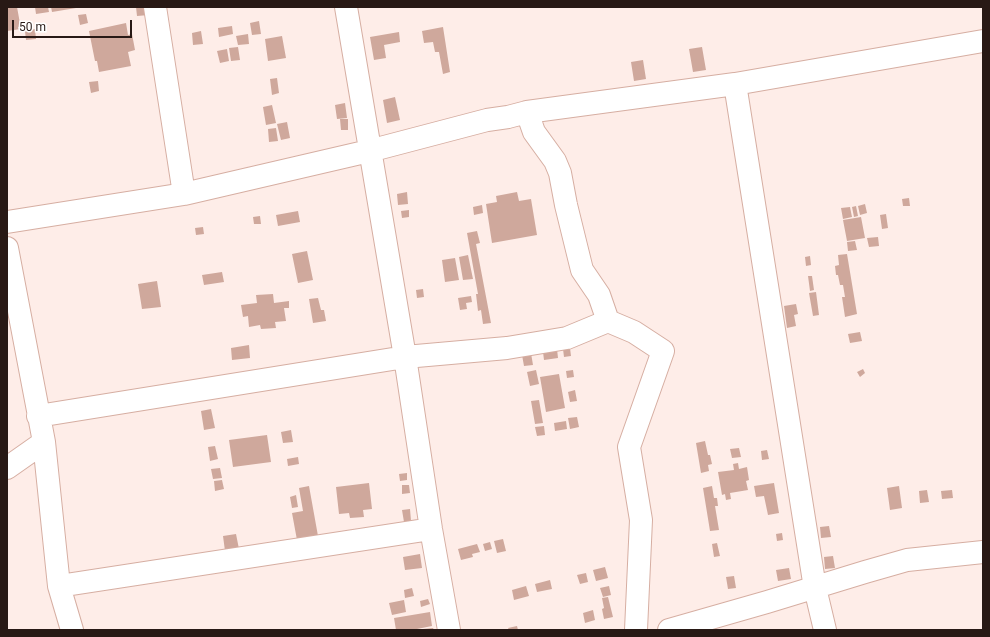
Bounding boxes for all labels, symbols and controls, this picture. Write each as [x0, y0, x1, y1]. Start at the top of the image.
scale bar [14, 12, 134, 38]
text: 50 m [19, 20, 46, 34]

